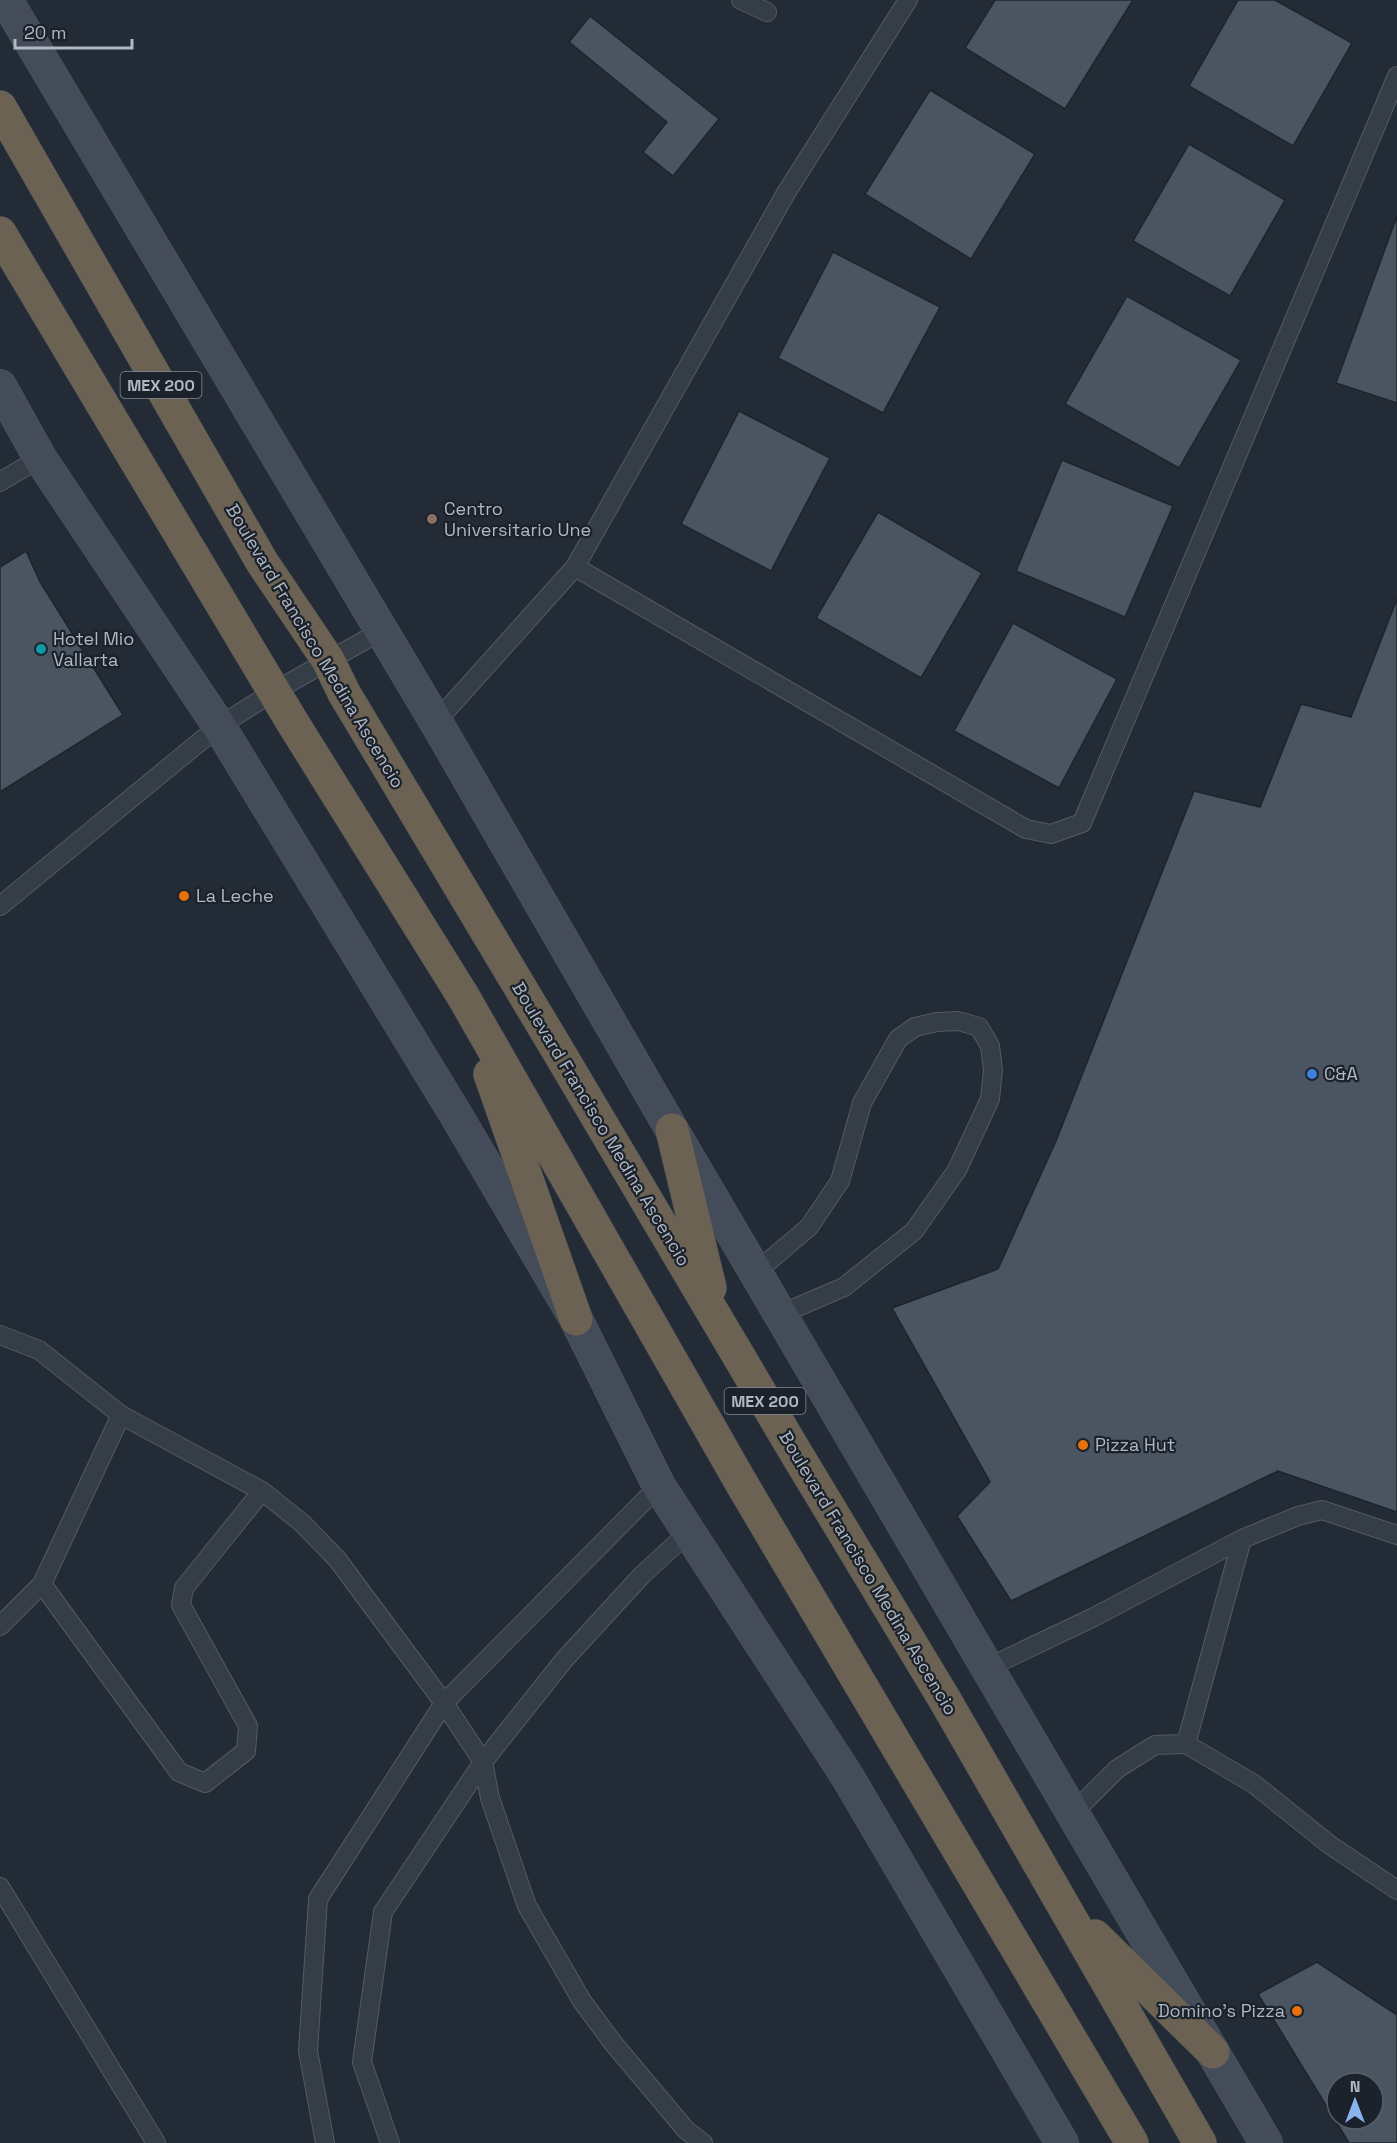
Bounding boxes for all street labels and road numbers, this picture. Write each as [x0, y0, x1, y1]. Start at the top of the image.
road number: MEX 200 [120, 372, 201, 398]
street label: Boulevard Francisco Medina Ascencio [221, 499, 410, 792]
street label: Boulevard Francisco Medina Ascencio [507, 977, 696, 1270]
road number: MEX 200 [724, 1388, 806, 1414]
street label: Boulevard Francisco Medina Ascencio [774, 1426, 963, 1719]

